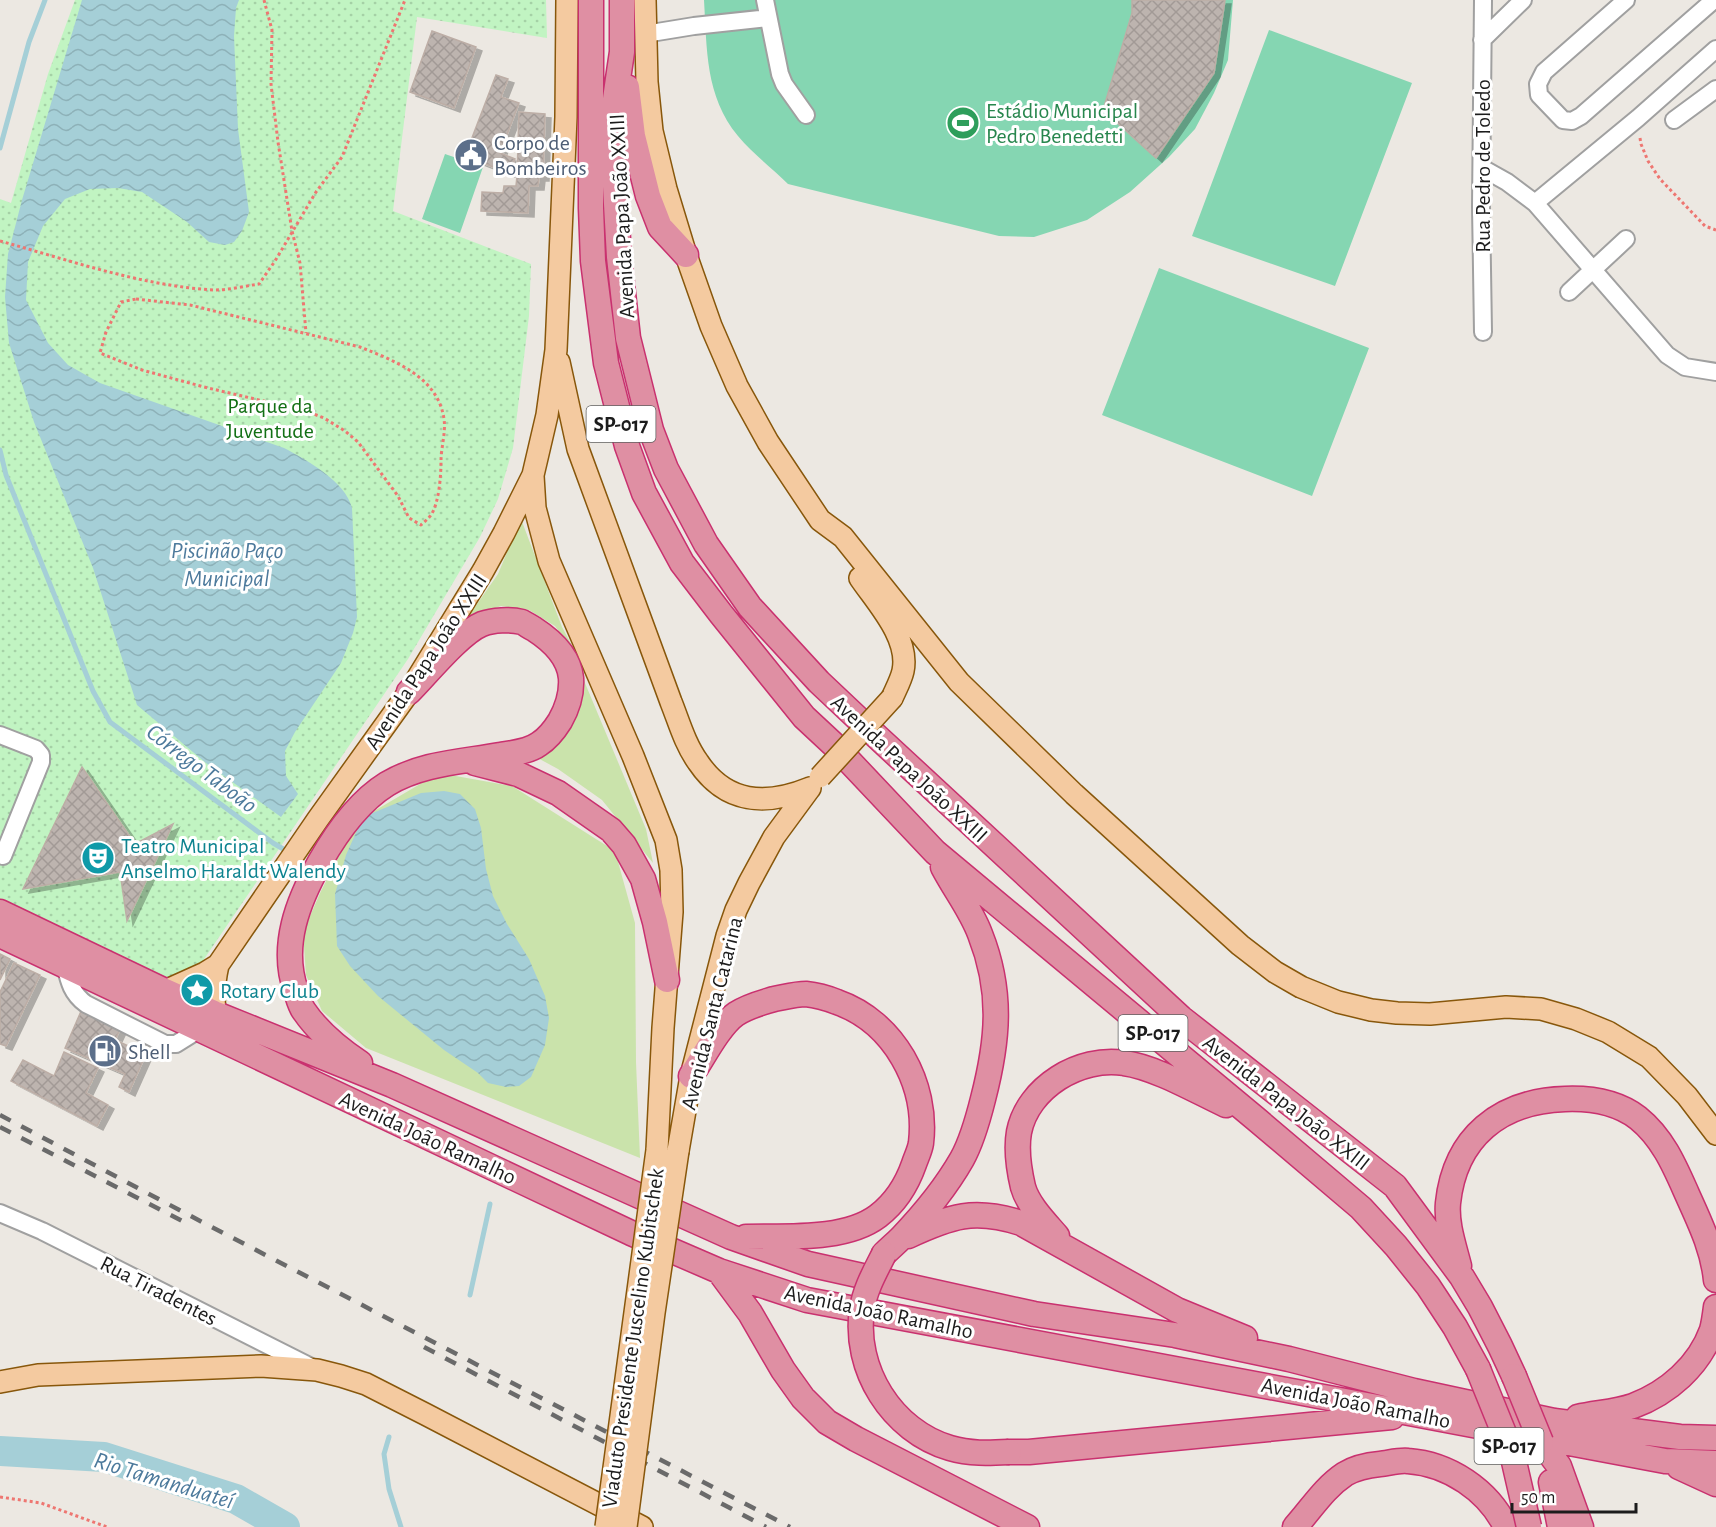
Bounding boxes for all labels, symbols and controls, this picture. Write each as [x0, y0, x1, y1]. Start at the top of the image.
street label: Rua Pedro de Toledo [1472, 79, 1494, 253]
place label: Estádio Municipal Pedro Benedetti [986, 100, 1138, 147]
sports icon: Estádio Municipal Pedro Benedetti [945, 105, 981, 141]
street label: Avenida Papa João XXIII [606, 113, 638, 319]
place label: Corpo de Bombeiros [494, 132, 587, 179]
public building icon: Corpo de Bombeiros [453, 137, 489, 173]
park label: Parque da Juventude [226, 395, 314, 442]
road number: SP-017 [586, 406, 656, 442]
water label: Piscinão Paço Municipal [171, 539, 283, 591]
street label: Avenida Papa João XXIII [361, 570, 491, 753]
street label: Avenida Papa João XXIII [827, 691, 992, 847]
water label: Córrego Taboão [142, 720, 261, 818]
place label: Teatro Municipal Anselmo Haraldt Walendy [121, 835, 347, 882]
theatre icon: Teatro Municipal Anselmo Haraldt Walendy [80, 840, 116, 876]
street label: Avenida Santa Catarina [677, 915, 747, 1112]
place icon: Rotary Club [179, 972, 215, 1008]
place label: Rotary Club [220, 980, 319, 1002]
road number: SP-017 [1118, 1015, 1188, 1051]
street label: Avenida Papa João XXIII [1199, 1031, 1374, 1175]
fuel station icon: Shell [87, 1033, 123, 1069]
place label: Shell [128, 1041, 171, 1063]
street label: Avenida João Ramalho [336, 1087, 519, 1188]
street label: Viaduto Presidente Juscelino Kubitschek [598, 1167, 668, 1509]
street label: Rua Tiradentes [97, 1252, 220, 1330]
street label: Avenida João Ramalho [782, 1281, 975, 1343]
street label: Avenida João Ramalho [1259, 1374, 1452, 1432]
road number: SP-017 [1474, 1428, 1544, 1464]
water label: Rio Tamanduateí [91, 1448, 238, 1514]
scale bar [1512, 1476, 1636, 1514]
text: 50 m [1521, 1489, 1555, 1507]

